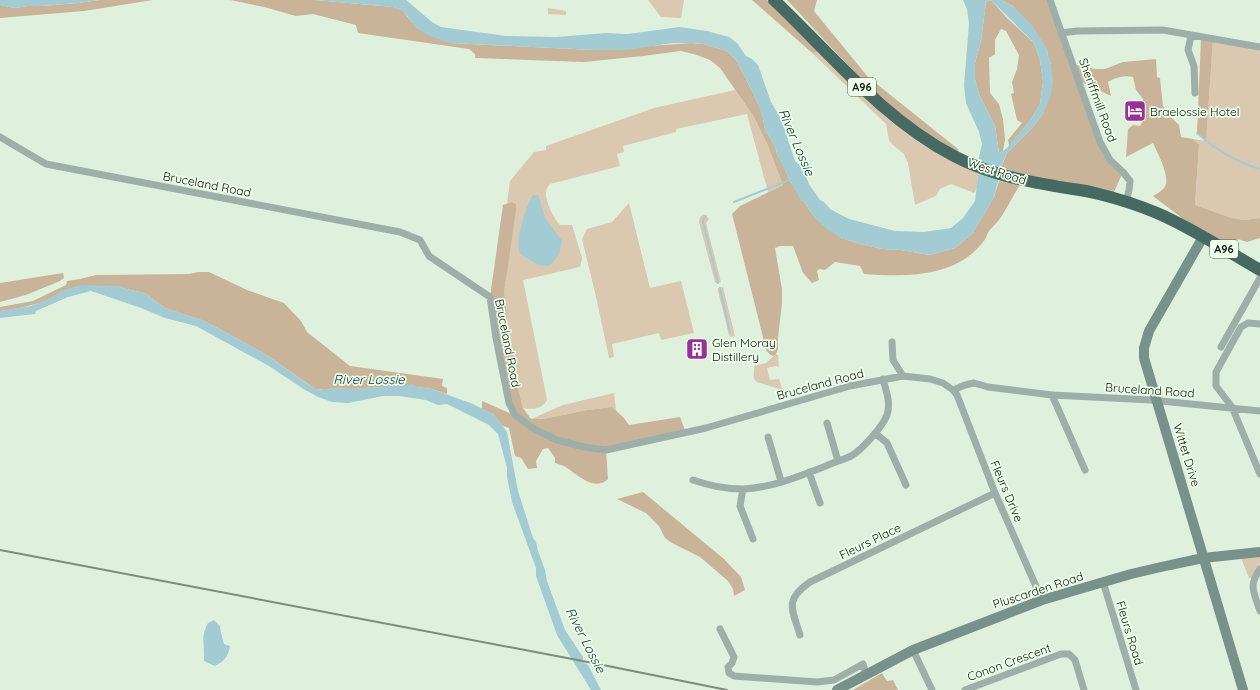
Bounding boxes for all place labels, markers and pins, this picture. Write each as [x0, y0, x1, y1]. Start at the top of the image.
hotel icon: Braelossie Hotel [1122, 98, 1148, 124]
place label: Braelossie Hotel [1150, 104, 1240, 119]
place label: Glen Moray Distillery [712, 335, 776, 364]
building icon: Glen Moray Distillery [684, 336, 710, 362]

